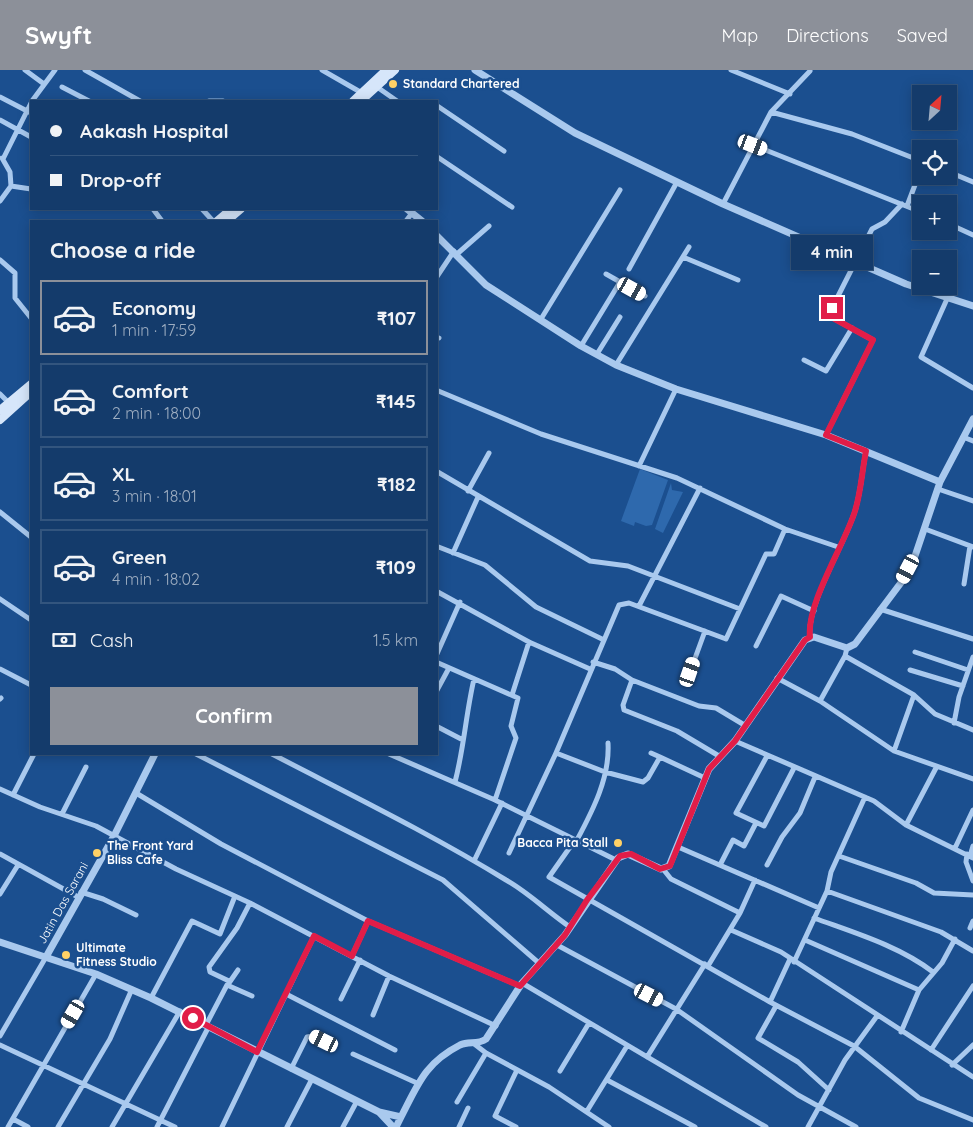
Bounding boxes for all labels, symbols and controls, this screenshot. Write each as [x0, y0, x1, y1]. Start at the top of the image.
text: Swyft [25, 20, 92, 50]
text: Map [721, 24, 758, 47]
text: Directions [786, 24, 869, 47]
text: Saved [897, 24, 948, 47]
place label: Standard Chartered [403, 76, 519, 91]
marker: Standard Chartered [387, 78, 399, 90]
north arrow [912, 85, 958, 130]
map controls [912, 85, 957, 295]
text: Aakash Hospital [80, 119, 229, 143]
car [736, 133, 769, 157]
button: locate [912, 140, 957, 185]
text: Drop-off [80, 168, 161, 192]
button: + [912, 195, 957, 240]
text: Choose a ride [50, 236, 195, 264]
callout: 4 min [791, 236, 873, 270]
text: 4 min [811, 242, 853, 262]
button: − [912, 250, 957, 295]
car [615, 275, 648, 303]
icon: car [52, 295, 97, 340]
text: Economy [112, 296, 196, 320]
route end [821, 297, 843, 319]
text: ₹107 [377, 306, 416, 330]
text: 1 min · 17:59 [112, 320, 196, 340]
icon: car [52, 378, 97, 423]
text: Comfort [112, 379, 189, 403]
text: ₹145 [376, 389, 416, 413]
text: 2 min · 18:00 [112, 403, 201, 423]
icon: car [52, 461, 97, 506]
text: XL [112, 462, 135, 486]
text: ₹182 [377, 472, 416, 496]
text: 3 min · 18:01 [112, 486, 197, 506]
icon: car [52, 544, 97, 589]
text: Green [112, 545, 167, 569]
car [894, 552, 921, 586]
text: ₹109 [376, 555, 416, 579]
text: 4 min · 18:02 [112, 569, 200, 589]
icon: cash [50, 626, 78, 654]
text: Cash [90, 628, 134, 652]
text: 1.5 km [373, 630, 418, 650]
car [678, 655, 701, 689]
button: Confirm [50, 687, 418, 745]
place label: Bacca Pita Stall [517, 835, 608, 850]
marker: Bacca Pita Stall [612, 837, 624, 849]
place label: The Front Yard Bliss Cafe [107, 838, 193, 867]
marker: The Front Yard Bliss Cafe [91, 847, 103, 859]
street label: Jatin Das Sarani [34, 859, 91, 946]
place label: Ultimate Fitness Studio [76, 940, 157, 969]
marker: Ultimate Fitness Studio [60, 949, 72, 961]
car [632, 982, 665, 1008]
car [59, 997, 86, 1031]
route start [182, 1007, 204, 1029]
car [307, 1028, 340, 1054]

